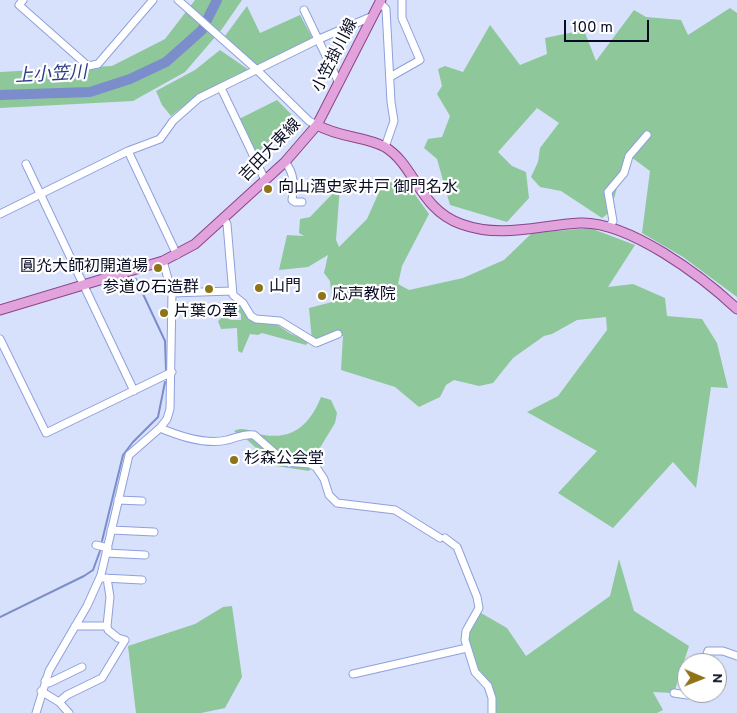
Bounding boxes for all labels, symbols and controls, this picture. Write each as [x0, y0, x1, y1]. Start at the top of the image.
scale bar [567, 10, 652, 42]
street label: 小笠掛川線 [309, 16, 363, 96]
text: 100 m [572, 19, 613, 38]
water label: 上小笠川 [14, 63, 88, 89]
street label: 吉田大東線 [236, 116, 306, 186]
place label: 向山酒史家井戸 御門名水 [278, 179, 458, 199]
marker: 向山酒史家井戸 御門名水 [262, 183, 274, 195]
place label: 圓灮大師初開道場 [20, 258, 148, 278]
marker: 圓灮大師初開道場 [152, 262, 164, 274]
place label: 山門 [269, 278, 301, 298]
place label: 参道の石造群 [103, 279, 199, 299]
marker: 山門 [253, 282, 265, 294]
marker: 参道の石造群 [203, 283, 215, 295]
place label: 応声教院 [332, 286, 396, 306]
marker: 応声教院 [316, 290, 328, 302]
place label: 片葉の葦 [174, 303, 238, 323]
marker: 片葉の葦 [158, 307, 170, 319]
place label: 杉森公会堂 [244, 450, 324, 470]
marker: 杉森公会堂 [228, 454, 240, 466]
north arrow [677, 653, 727, 703]
text: N [708, 673, 725, 683]

